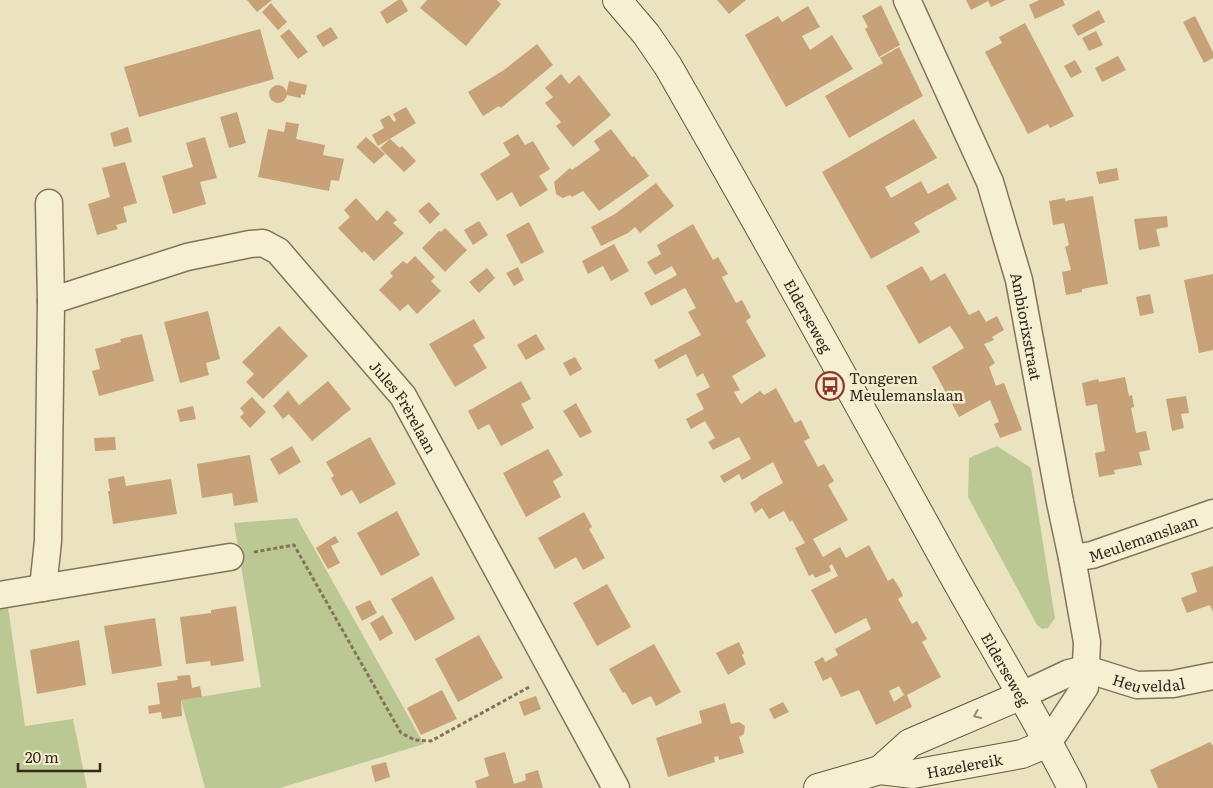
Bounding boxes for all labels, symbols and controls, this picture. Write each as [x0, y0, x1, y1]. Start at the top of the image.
street label: Ambiorixstraat [1006, 269, 1049, 382]
street label: Elderseweg [779, 274, 839, 357]
street label: Jules Frèrelaan [365, 354, 444, 457]
place label: Tongeren Meulemanslaan [849, 366, 964, 406]
bus stop icon: Tongeren Meulemanslaan [815, 371, 845, 401]
street label: Meulemanslaan [1085, 508, 1201, 567]
street label: Elderseweg [976, 628, 1037, 710]
street label: Heuveldal [1110, 667, 1187, 698]
one-way arrow [973, 709, 982, 719]
scale bar [18, 740, 100, 772]
text: 20 m [25, 745, 59, 768]
street label: Hazelereik [924, 746, 1005, 783]

